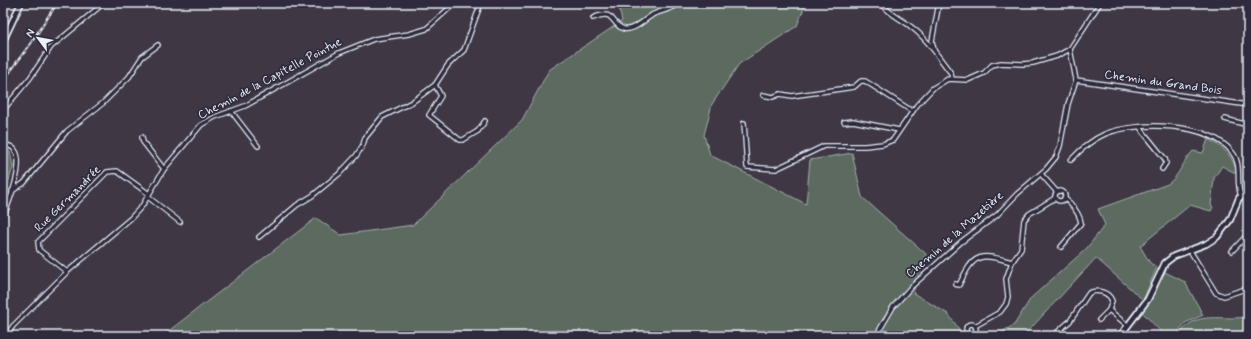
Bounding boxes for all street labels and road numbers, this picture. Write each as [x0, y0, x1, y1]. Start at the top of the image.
street label: Chemin de la Capitelle Pointue [195, 34, 345, 124]
street label: Chemin du Grand Bois [1103, 67, 1223, 99]
street label: Rue Germandrée [31, 162, 105, 236]
street label: Chemin de la Mazetière [903, 188, 1007, 282]

